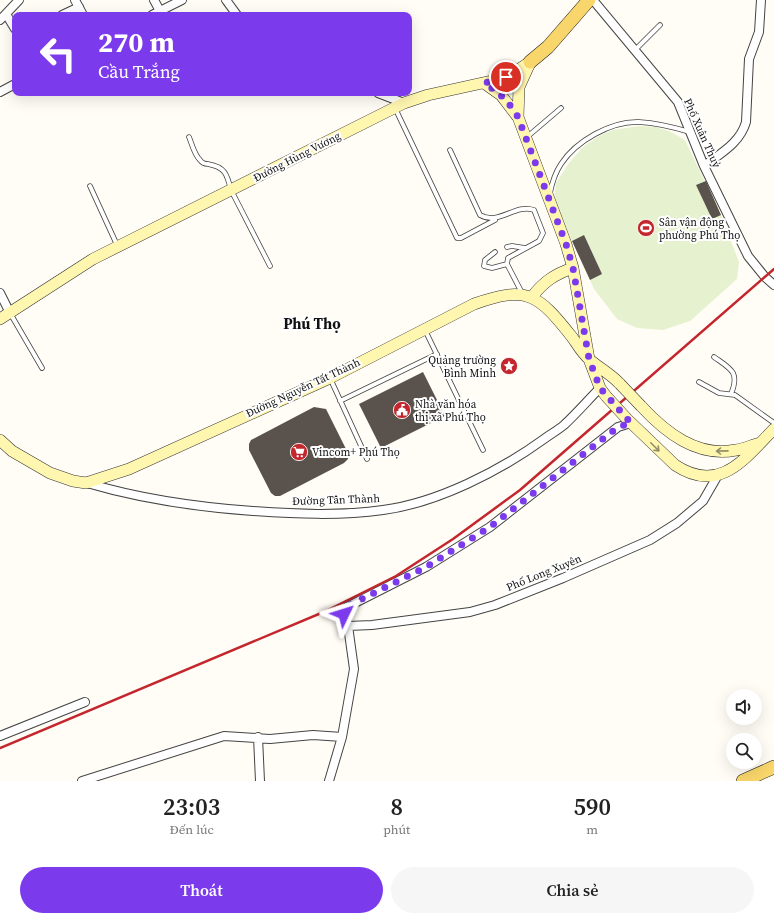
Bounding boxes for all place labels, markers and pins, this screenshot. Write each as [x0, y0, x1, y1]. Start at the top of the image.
pin [489, 60, 523, 94]
place label: Sân vận động phường Phú Thọ [659, 215, 740, 243]
sports icon: Sân vận động phường Phú Thọ [636, 218, 656, 238]
place label: Quảng trường Bình Minh [428, 353, 496, 381]
place icon: Quảng trường Bình Minh [499, 356, 519, 376]
place label: Nhà văn hóa thị xã Phú Thọ [415, 397, 486, 425]
public building icon: Nhà văn hóa thị xã Phú Thọ [392, 400, 412, 420]
supermarket icon: Vincom+ Phú Thọ [289, 442, 309, 462]
place label: Vincom+ Phú Thọ [312, 445, 400, 460]

